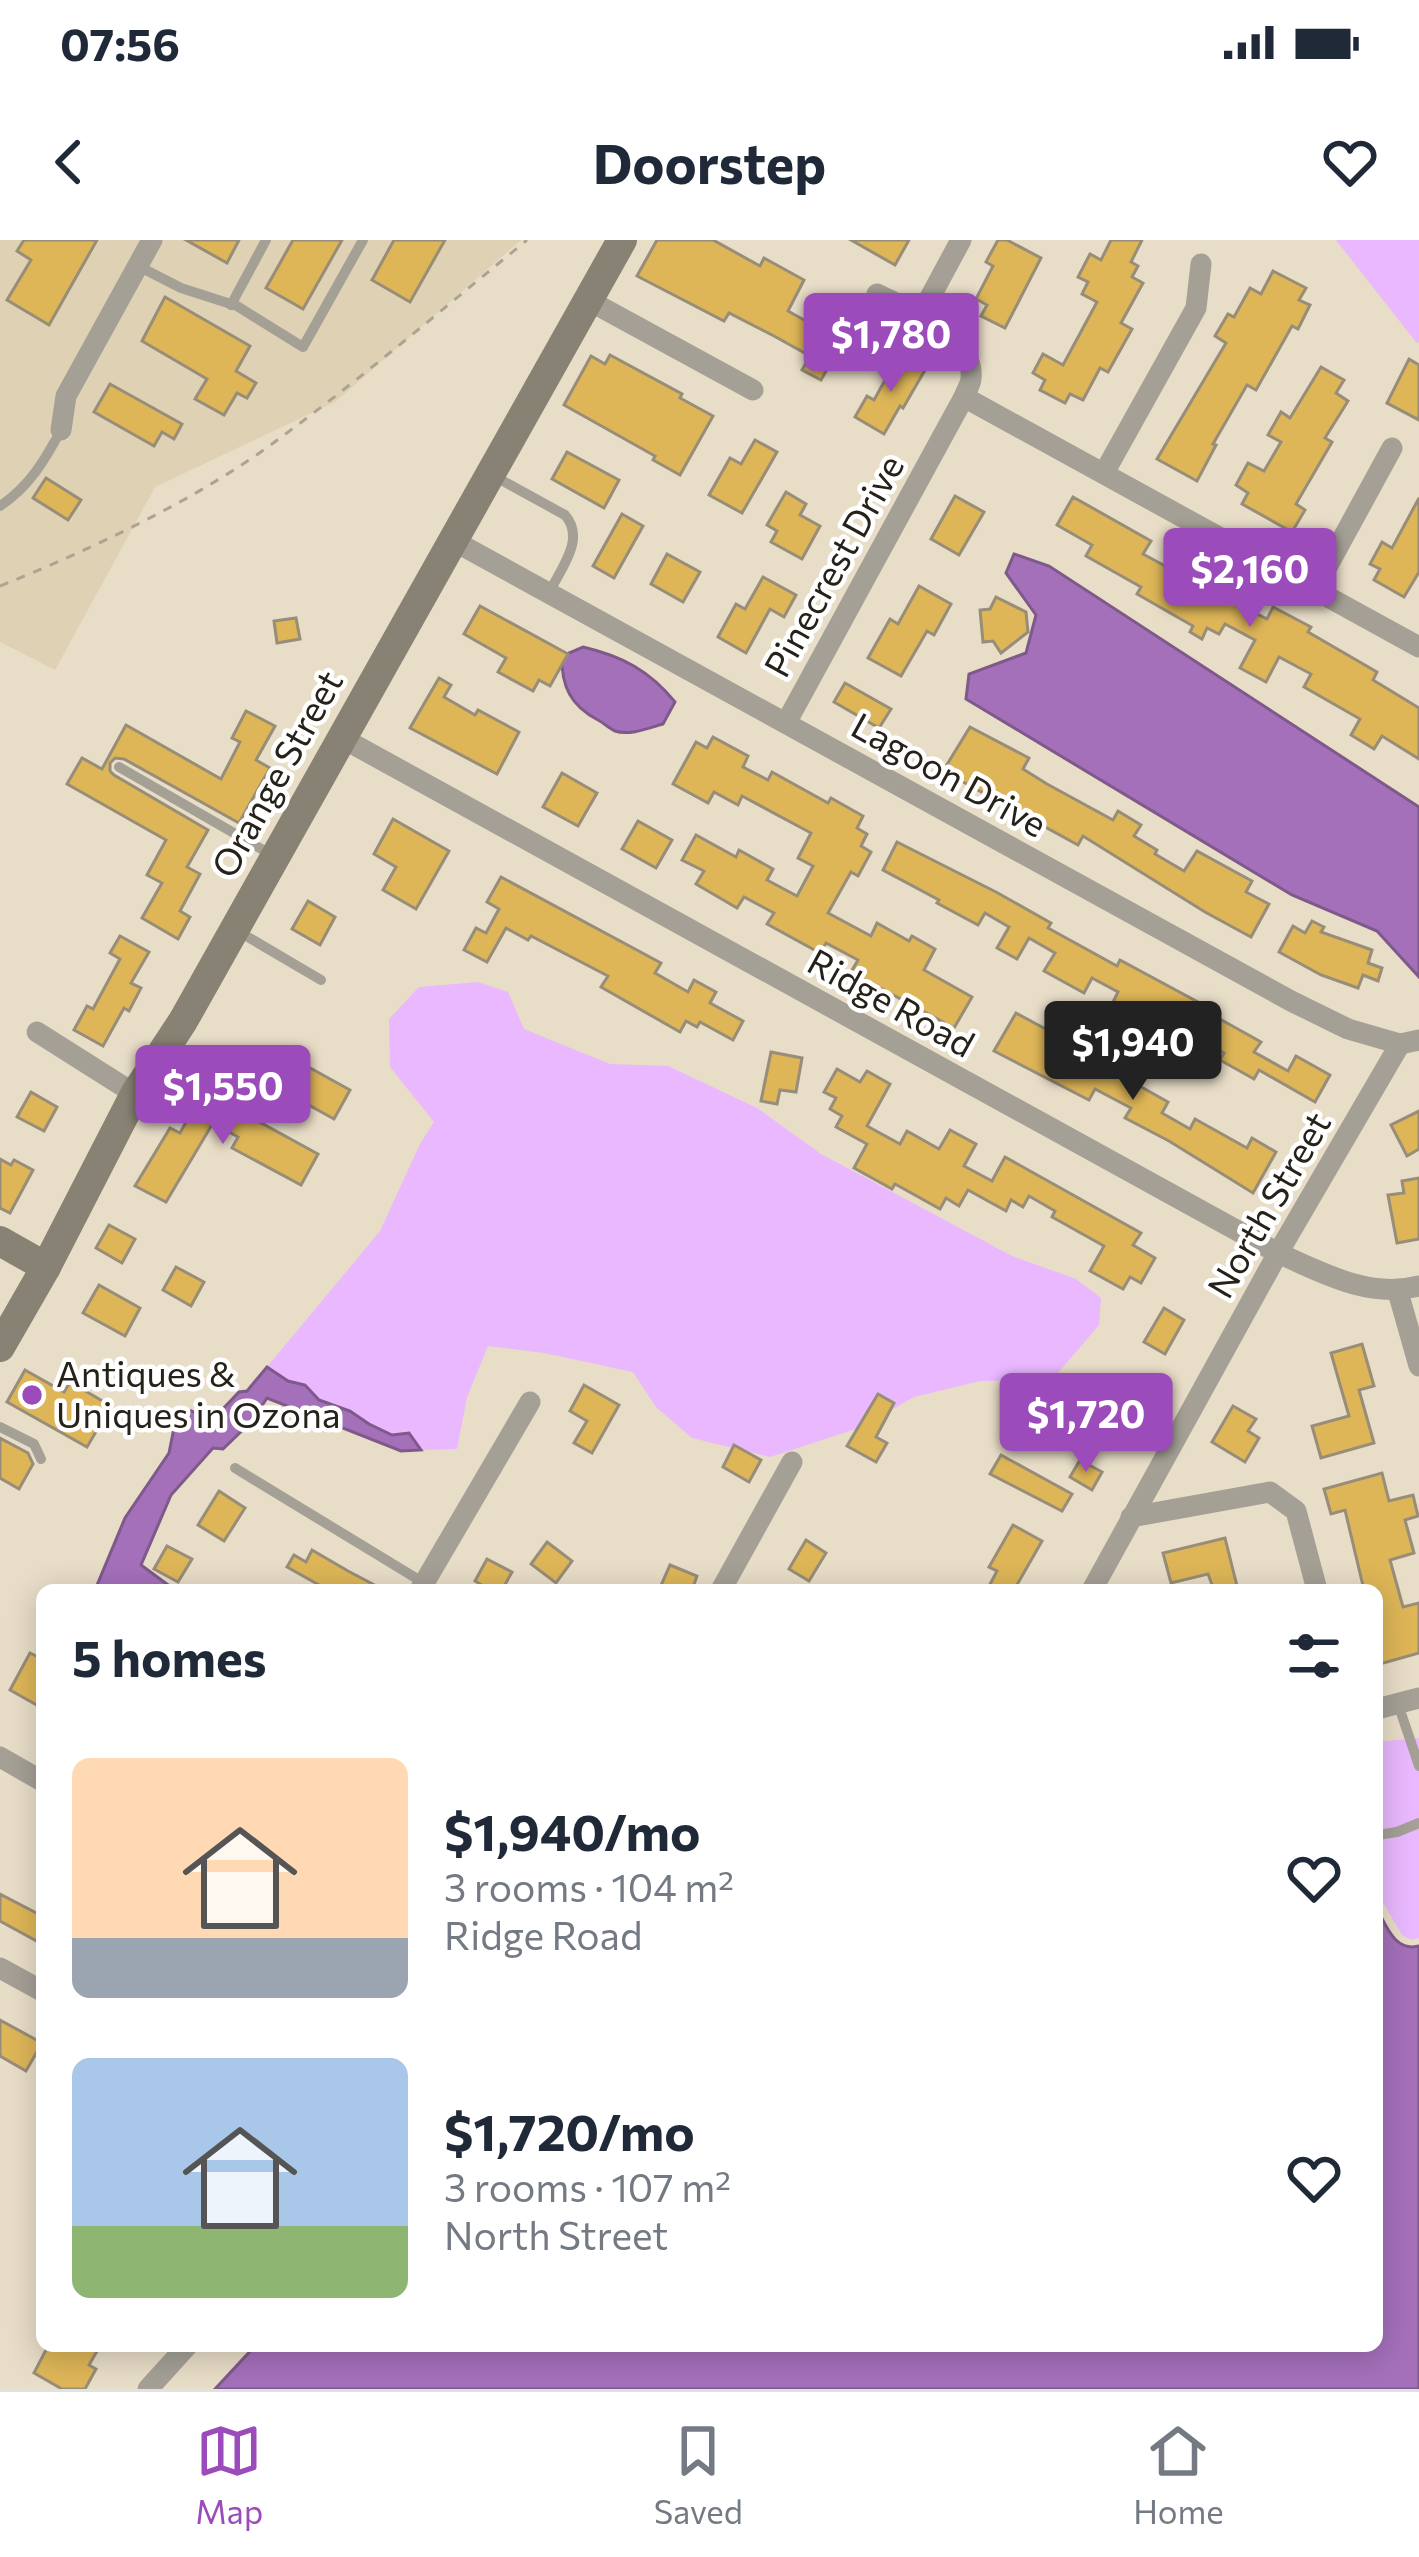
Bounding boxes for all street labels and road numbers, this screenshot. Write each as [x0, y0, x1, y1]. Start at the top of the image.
street label: Pinecrest Drive [753, 446, 911, 684]
street label: Orange Street [200, 662, 350, 884]
street label: Lagoon Drive [845, 702, 1055, 845]
street label: Ridge Road [801, 938, 983, 1065]
street label: North Street [1196, 1103, 1338, 1305]

